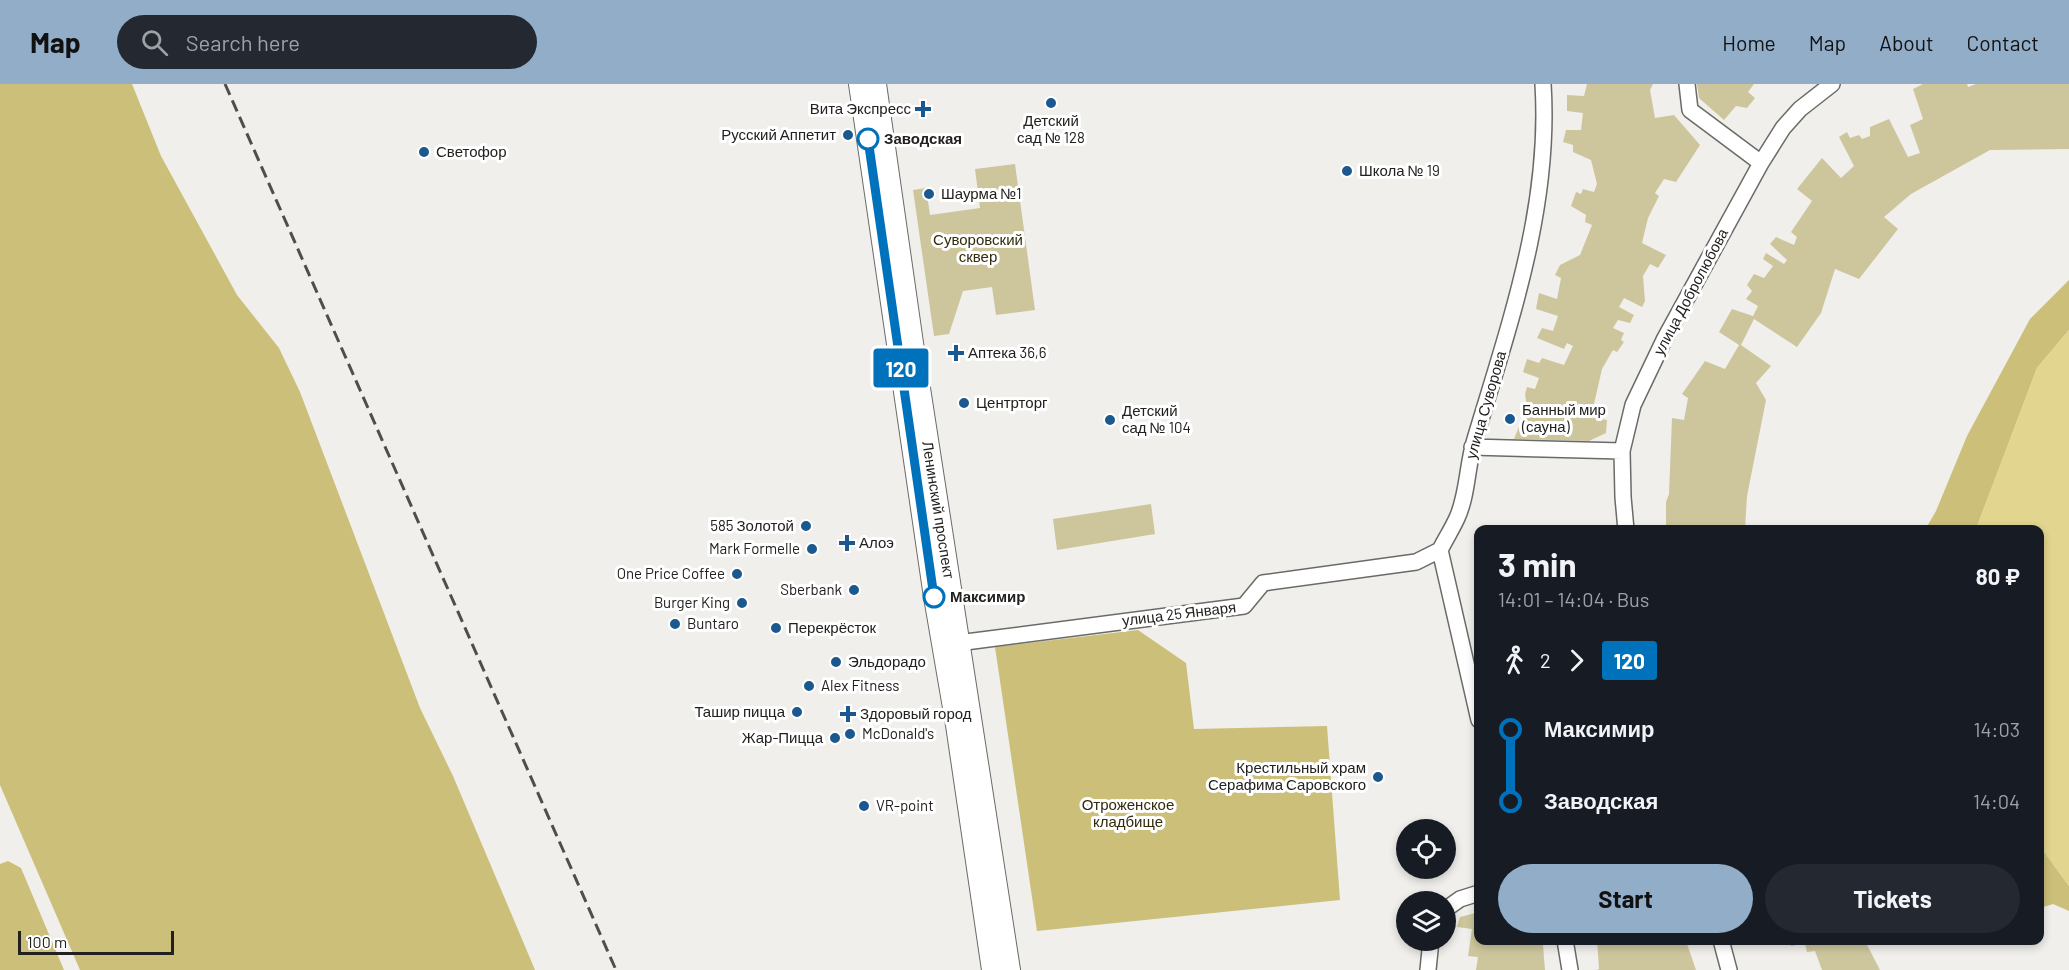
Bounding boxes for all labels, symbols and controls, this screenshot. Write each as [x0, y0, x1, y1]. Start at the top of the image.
search box [117, 15, 537, 69]
text: Map [30, 25, 81, 59]
icon: search [138, 26, 171, 59]
text: Search here [186, 29, 300, 55]
text: Home [1722, 30, 1776, 55]
text: Map [1809, 30, 1846, 55]
text: About [1879, 30, 1934, 55]
text: Contact [1967, 30, 2039, 55]
marker: Детский сад № 128 [1044, 96, 1058, 110]
place label: Вита Экспресс [810, 99, 911, 117]
marker: Вита Экспресс [916, 102, 930, 116]
place label: Детский сад № 128 [1017, 111, 1085, 146]
place label: Русский Аппетит [721, 125, 836, 143]
marker: Русский Аппетит [841, 128, 855, 142]
marker: Заводская [857, 128, 879, 150]
place label: Заводская [884, 129, 962, 147]
place label: Светофор [436, 142, 507, 160]
marker: Светофор [417, 145, 431, 159]
place label: Школа № 19 [1359, 161, 1440, 179]
marker: Школа № 19 [1340, 164, 1354, 178]
place label: Шаурма №1 [941, 184, 1022, 202]
marker: Шаурма №1 [922, 187, 936, 201]
street label: улица Добролюбова [1649, 225, 1731, 358]
park label: Суворовский сквер [933, 230, 1023, 265]
place label: Аптека 36,6 [968, 343, 1047, 361]
marker: Аптека 36,6 [949, 346, 963, 360]
line badge: 120 [866, 348, 936, 388]
street label: улица Суворова [1461, 348, 1509, 461]
text: 120 [885, 356, 917, 381]
place label: Центрторг [976, 393, 1048, 411]
marker: Центрторг [957, 396, 971, 410]
place label: Банный мир (сауна) [1521, 400, 1606, 435]
place label: Детский сад № 104 [1122, 401, 1191, 436]
marker: Банный мир (сауна) [1503, 412, 1517, 426]
marker: Детский сад № 104 [1103, 413, 1117, 427]
street label: Ленинский проспект [919, 440, 959, 580]
place label: 585 Золотой [710, 516, 794, 534]
marker: 585 Золотой [799, 519, 813, 533]
place label: Алоэ [859, 533, 894, 551]
marker: Алоэ [840, 536, 854, 550]
place label: Mark Formelle [709, 539, 800, 557]
marker: Mark Formelle [805, 542, 819, 556]
text: 3 min [1498, 544, 1576, 584]
text: 80 ₽ [1976, 563, 2020, 589]
place label: One Price Coffee [617, 564, 725, 582]
marker: One Price Coffee [730, 567, 744, 581]
place label: Sberbank [780, 580, 842, 598]
marker: Sberbank [847, 583, 861, 597]
marker: Максимир [923, 586, 945, 608]
place label: Максимир [950, 587, 1025, 605]
text: 14:01 – 14:04 · Bus [1498, 587, 1649, 611]
place label: Burger King [654, 593, 730, 611]
marker: Burger King [735, 596, 749, 610]
street label: улица 25 Января [1121, 597, 1237, 629]
place label: Buntaro [687, 614, 739, 632]
marker: Buntaro [668, 617, 682, 631]
place label: Перекрёсток [788, 618, 877, 636]
marker: Перекрёсток [769, 621, 783, 635]
icon: walk [1498, 644, 1531, 677]
icon: forward [1560, 644, 1593, 677]
text: 2 [1540, 648, 1551, 672]
text: 120 [1614, 648, 1645, 673]
place label: Эльдорадо [848, 652, 926, 670]
marker: Эльдорадо [829, 655, 843, 669]
place label: Alex Fitness [821, 676, 899, 694]
marker: Alex Fitness [802, 679, 816, 693]
place label: Ташир пицца [694, 702, 786, 720]
place label: Здоровый город [860, 704, 972, 722]
marker: Ташир пицца [790, 705, 804, 719]
marker: Здоровый город [841, 707, 855, 721]
text: Максимир [1544, 715, 1655, 741]
text: 14:03 [1974, 717, 2020, 741]
place label: McDonald's [862, 724, 934, 742]
marker: McDonald's [843, 727, 857, 741]
place label: Жар-Пицца [742, 728, 824, 746]
marker: Жар-Пицца [828, 731, 842, 745]
place label: Крестильный храм Серафима Саровского [1208, 758, 1366, 793]
marker: Крестильный храм Серафима Саровского [1371, 770, 1385, 784]
text: Заводская [1544, 787, 1658, 813]
text: 14:04 [1973, 789, 2020, 813]
park label: Отроженское кладбище [1082, 795, 1174, 830]
place label: VR-point [876, 796, 934, 814]
marker: VR-point [857, 799, 871, 813]
map controls [1396, 819, 1456, 951]
button: locate [1396, 819, 1456, 879]
button: Start [1498, 864, 1753, 933]
button: Tickets [1765, 864, 2020, 933]
button: layers [1396, 891, 1456, 951]
scale bar [18, 928, 174, 956]
text: 100 m [27, 932, 67, 951]

